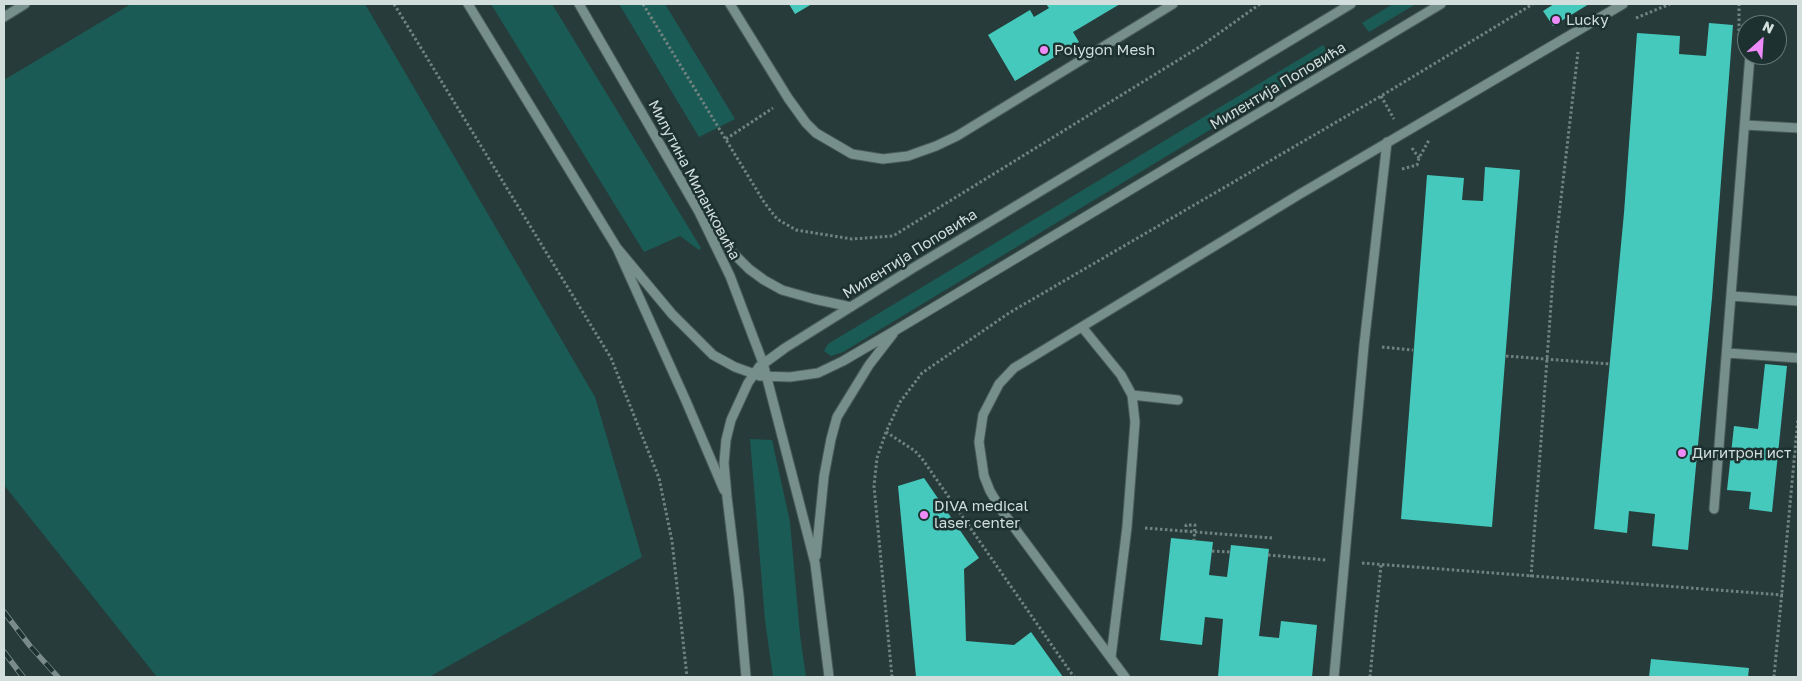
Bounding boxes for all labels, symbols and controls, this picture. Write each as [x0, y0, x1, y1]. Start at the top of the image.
place label: Lucky [1566, 11, 1609, 29]
marker: Lucky [1550, 14, 1562, 26]
north arrow [1737, 15, 1787, 65]
text: N [1760, 17, 1777, 37]
street label: Милентија Поповића [1207, 38, 1349, 134]
place label: Polygon Mesh [1054, 41, 1155, 59]
marker: Polygon Mesh [1038, 44, 1050, 56]
street label: Милутина Миланковића [644, 97, 744, 263]
street label: Милентија Поповића [839, 205, 981, 303]
place label: Дигитрон ист [1692, 444, 1791, 462]
marker: Дигитрон ист [1676, 447, 1688, 459]
place label: DIVA medical laser center [934, 497, 1028, 532]
marker: DIVA medical laser center [918, 509, 930, 521]

